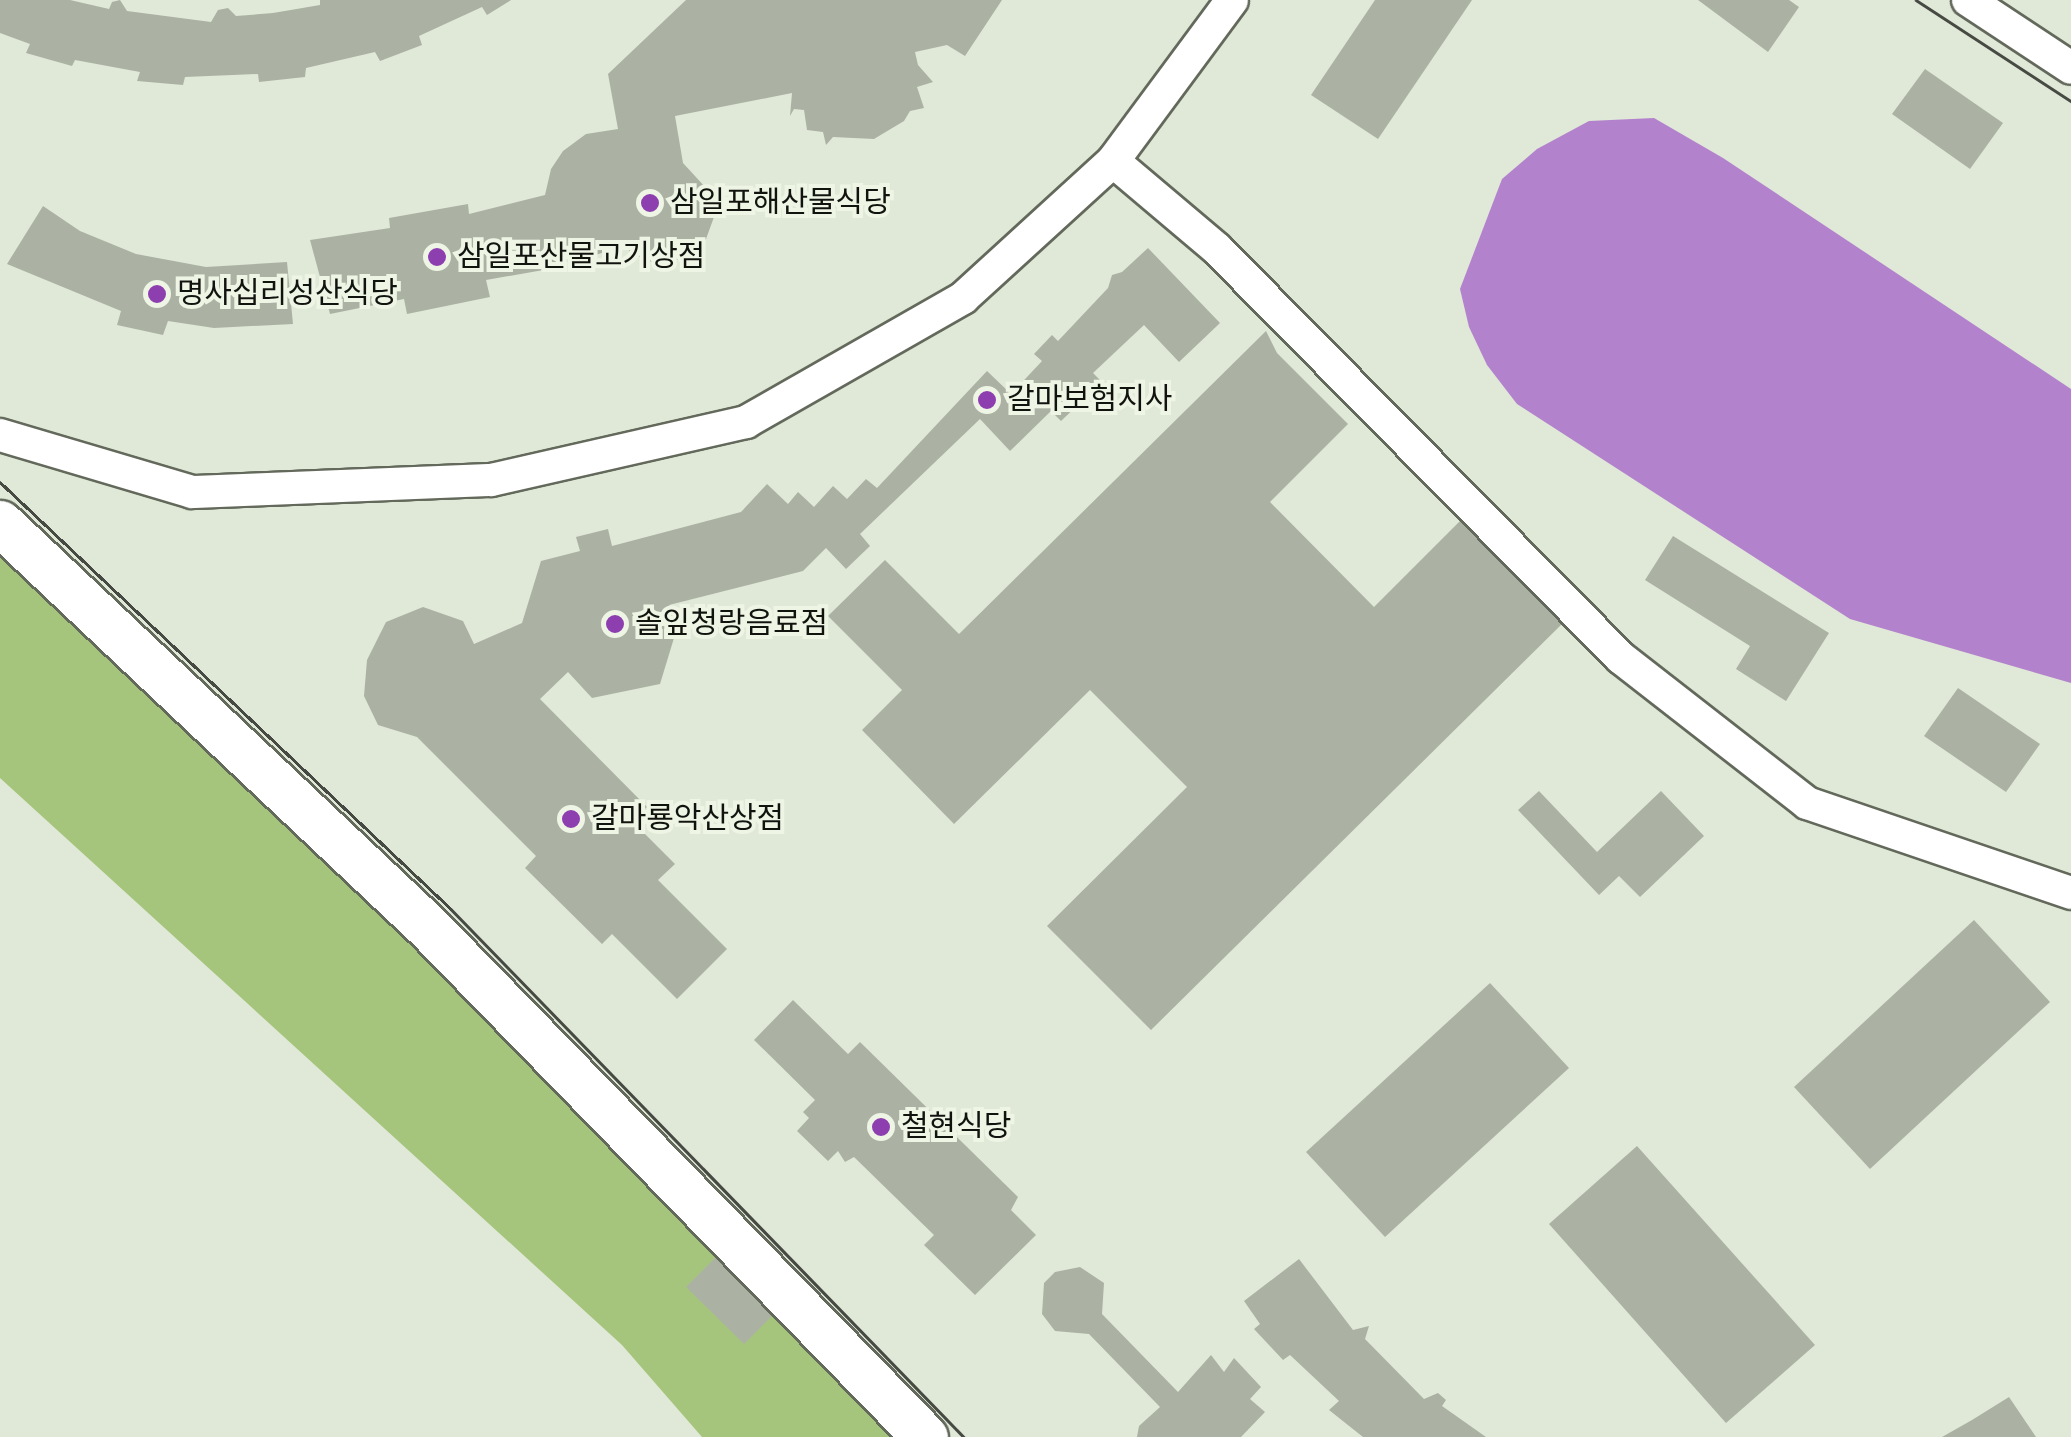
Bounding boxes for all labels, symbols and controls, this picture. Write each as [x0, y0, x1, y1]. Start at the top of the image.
place label: 삼일포해산물식당 [670, 185, 891, 221]
marker: 삼일포해산물식당 [639, 192, 661, 214]
place label: 삼일포산물고기상점 [457, 239, 705, 275]
marker: 삼일포산물고기상점 [426, 246, 448, 268]
place label: 명사십리성산식당 [177, 276, 398, 312]
marker: 명사십리성산식당 [146, 283, 168, 305]
place label: 갈마보험지사 [1007, 382, 1173, 418]
marker: 갈마보험지사 [976, 389, 998, 411]
place label: 솔잎청랑음료점 [635, 606, 828, 642]
marker: 솔잎청랑음료점 [604, 613, 626, 635]
place label: 갈마룡악산상점 [591, 801, 784, 837]
marker: 갈마룡악산상점 [560, 808, 582, 830]
place label: 철현식당 [901, 1109, 1011, 1145]
marker: 철현식당 [870, 1116, 892, 1138]

